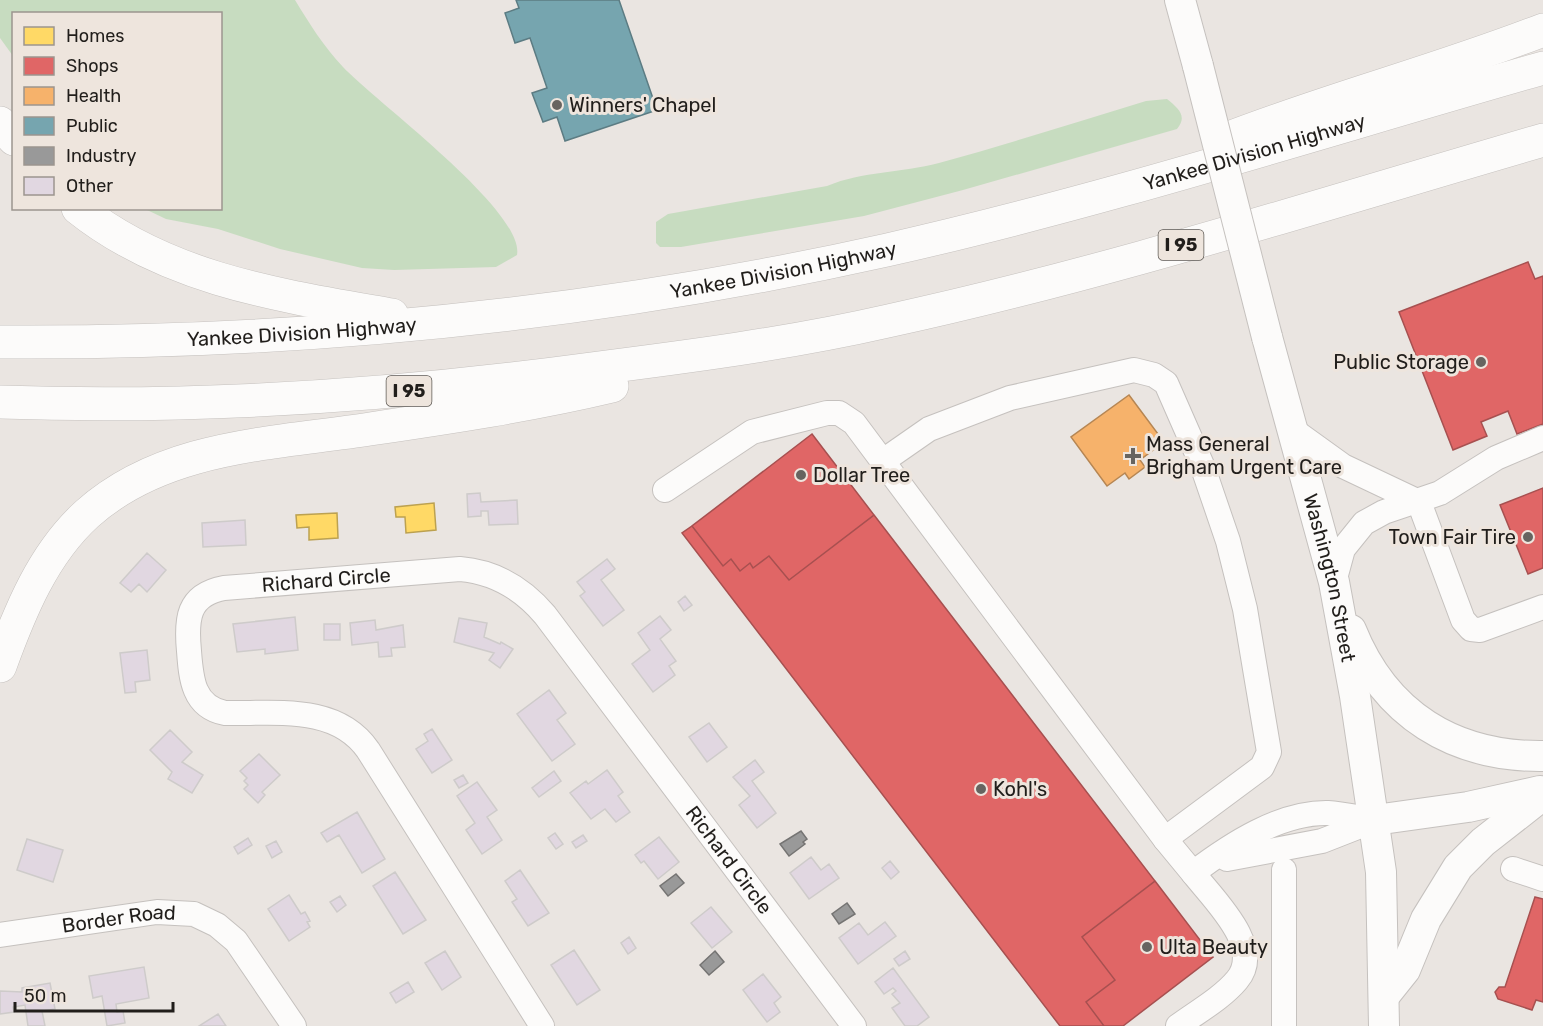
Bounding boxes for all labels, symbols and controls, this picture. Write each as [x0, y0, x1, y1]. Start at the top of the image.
legend [12, 12, 222, 210]
text: Homes [66, 25, 124, 47]
text: Shops [66, 55, 118, 77]
text: Health [66, 85, 121, 107]
place label: Winners' Chapel [569, 93, 716, 117]
marker: Winners' Chapel [550, 98, 564, 112]
street label: Yankee Division Highway [1141, 108, 1368, 196]
text: Public [66, 115, 118, 137]
text: Industry [66, 145, 136, 167]
text: Other [66, 175, 113, 197]
road number: I 95 [1158, 230, 1204, 260]
street label: Yankee Division Highway [668, 236, 899, 304]
street label: Yankee Division Highway [186, 312, 418, 351]
place label: Public Storage [1333, 350, 1469, 374]
marker: Public Storage [1474, 355, 1488, 369]
road number: I 95 [386, 376, 432, 406]
place label: Mass General Brigham Urgent Care [1146, 432, 1342, 479]
marker: Mass General Brigham Urgent Care [1124, 447, 1142, 465]
place label: Dollar Tree [813, 463, 910, 487]
marker: Dollar Tree [794, 468, 808, 482]
street label: Washington Street [1298, 491, 1361, 664]
place label: Town Fair Tire [1389, 525, 1516, 549]
marker: Town Fair Tire [1521, 530, 1535, 544]
street label: Richard Circle [261, 563, 392, 597]
place label: Kohl's [993, 777, 1047, 801]
marker: Kohl's [974, 782, 988, 796]
street label: Richard Circle [681, 801, 778, 919]
street label: Border Road [60, 900, 176, 938]
place label: Ulta Beauty [1159, 935, 1268, 959]
marker: Ulta Beauty [1140, 940, 1154, 954]
scale bar [15, 975, 172, 1013]
text: 50 m [24, 985, 67, 1007]

